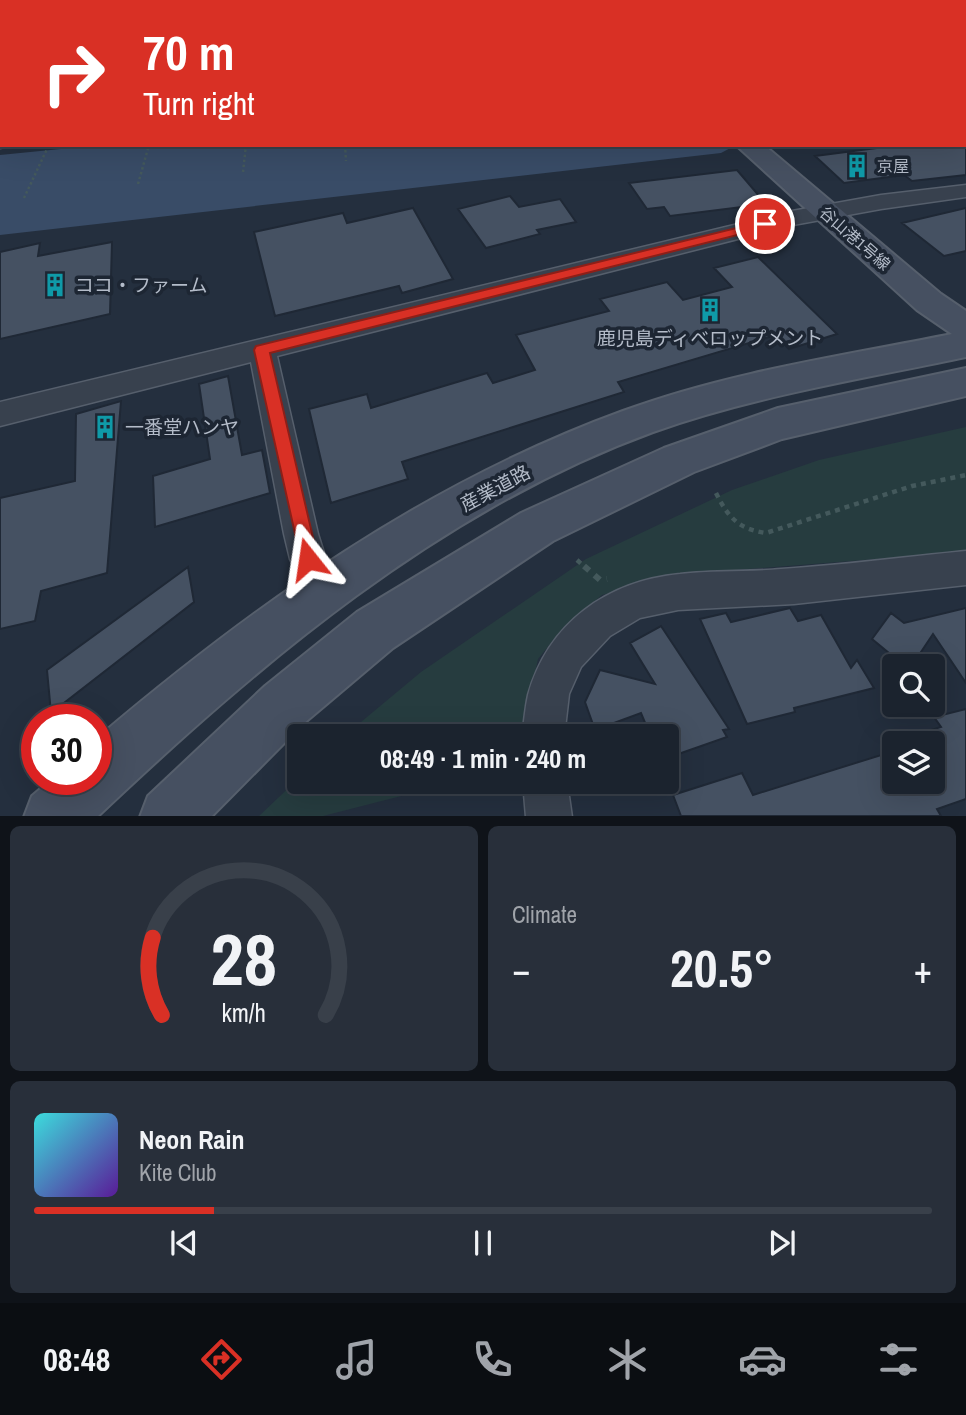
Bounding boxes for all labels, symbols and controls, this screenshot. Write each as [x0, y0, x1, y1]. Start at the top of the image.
text: 70 m [143, 19, 235, 85]
icon: right [28, 28, 119, 119]
text: Turn right [143, 82, 255, 125]
building icon: 京屋 [843, 152, 871, 180]
place label: 京屋 [877, 155, 909, 177]
pin [735, 194, 795, 254]
street label: 谷山港1号線 [815, 201, 895, 275]
icon: arrive [746, 205, 784, 243]
building icon: ココ・ファーム [41, 271, 69, 299]
place label: ココ・ファーム [75, 272, 207, 298]
building icon: 鹿児島ディベロップメント [696, 296, 724, 324]
place label: 鹿児島ディベロップメント [597, 325, 823, 351]
building icon: 一番堂ハンヤ [91, 413, 119, 441]
place label: 一番堂ハンヤ [125, 414, 239, 440]
street label: 産業道路 [455, 459, 535, 517]
position arrow [271, 522, 345, 596]
map controls [882, 654, 945, 794]
button: search [882, 654, 945, 717]
speed limit sign: 30 [21, 704, 112, 795]
button: layers [882, 731, 945, 794]
text: 08:49 · 1 min · 240 m [380, 741, 586, 776]
text: Climate [512, 899, 577, 930]
text: 28 [211, 910, 277, 1008]
text: 20.5° [670, 933, 774, 1003]
text: − [512, 944, 530, 995]
text: + [914, 944, 932, 995]
text: km/h [222, 995, 266, 1029]
text: Neon Rain [139, 1122, 244, 1157]
text: Kite Club [139, 1157, 217, 1188]
icon: previous [165, 1224, 203, 1262]
icon: pause [464, 1224, 502, 1262]
icon: next [763, 1224, 801, 1262]
icon: directions [197, 1335, 246, 1384]
icon: music [332, 1335, 381, 1384]
icon: phone [468, 1335, 517, 1384]
icon: climate [603, 1335, 652, 1384]
icon: car [738, 1335, 787, 1384]
icon: filters [874, 1335, 923, 1384]
text: 08:48 [43, 1338, 110, 1381]

